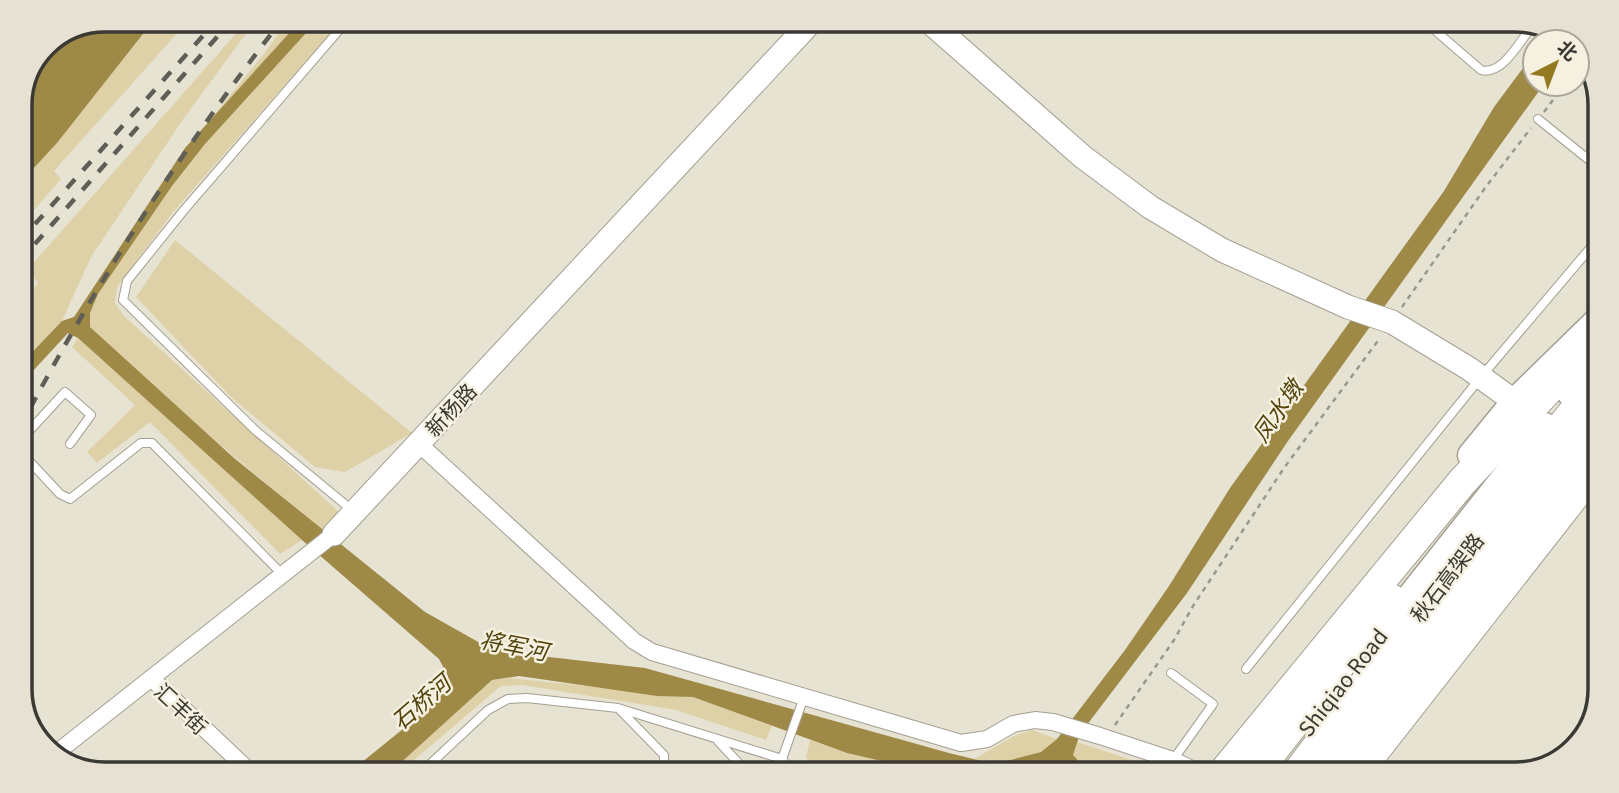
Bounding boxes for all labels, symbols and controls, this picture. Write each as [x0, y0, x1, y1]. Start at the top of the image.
north arrow [1521, 28, 1591, 98]
text: 北 [1552, 33, 1584, 66]
water label: 凤水墩 [1242, 370, 1311, 448]
street label: 新杨路 [418, 376, 482, 442]
street label: 秋石高架路 [1402, 526, 1490, 628]
water label: 将军河 [477, 621, 555, 668]
street label: Shiqiao Road [1290, 622, 1394, 742]
water label: 石桥河 [383, 663, 460, 736]
street label: 汇丰街 [149, 676, 215, 740]

